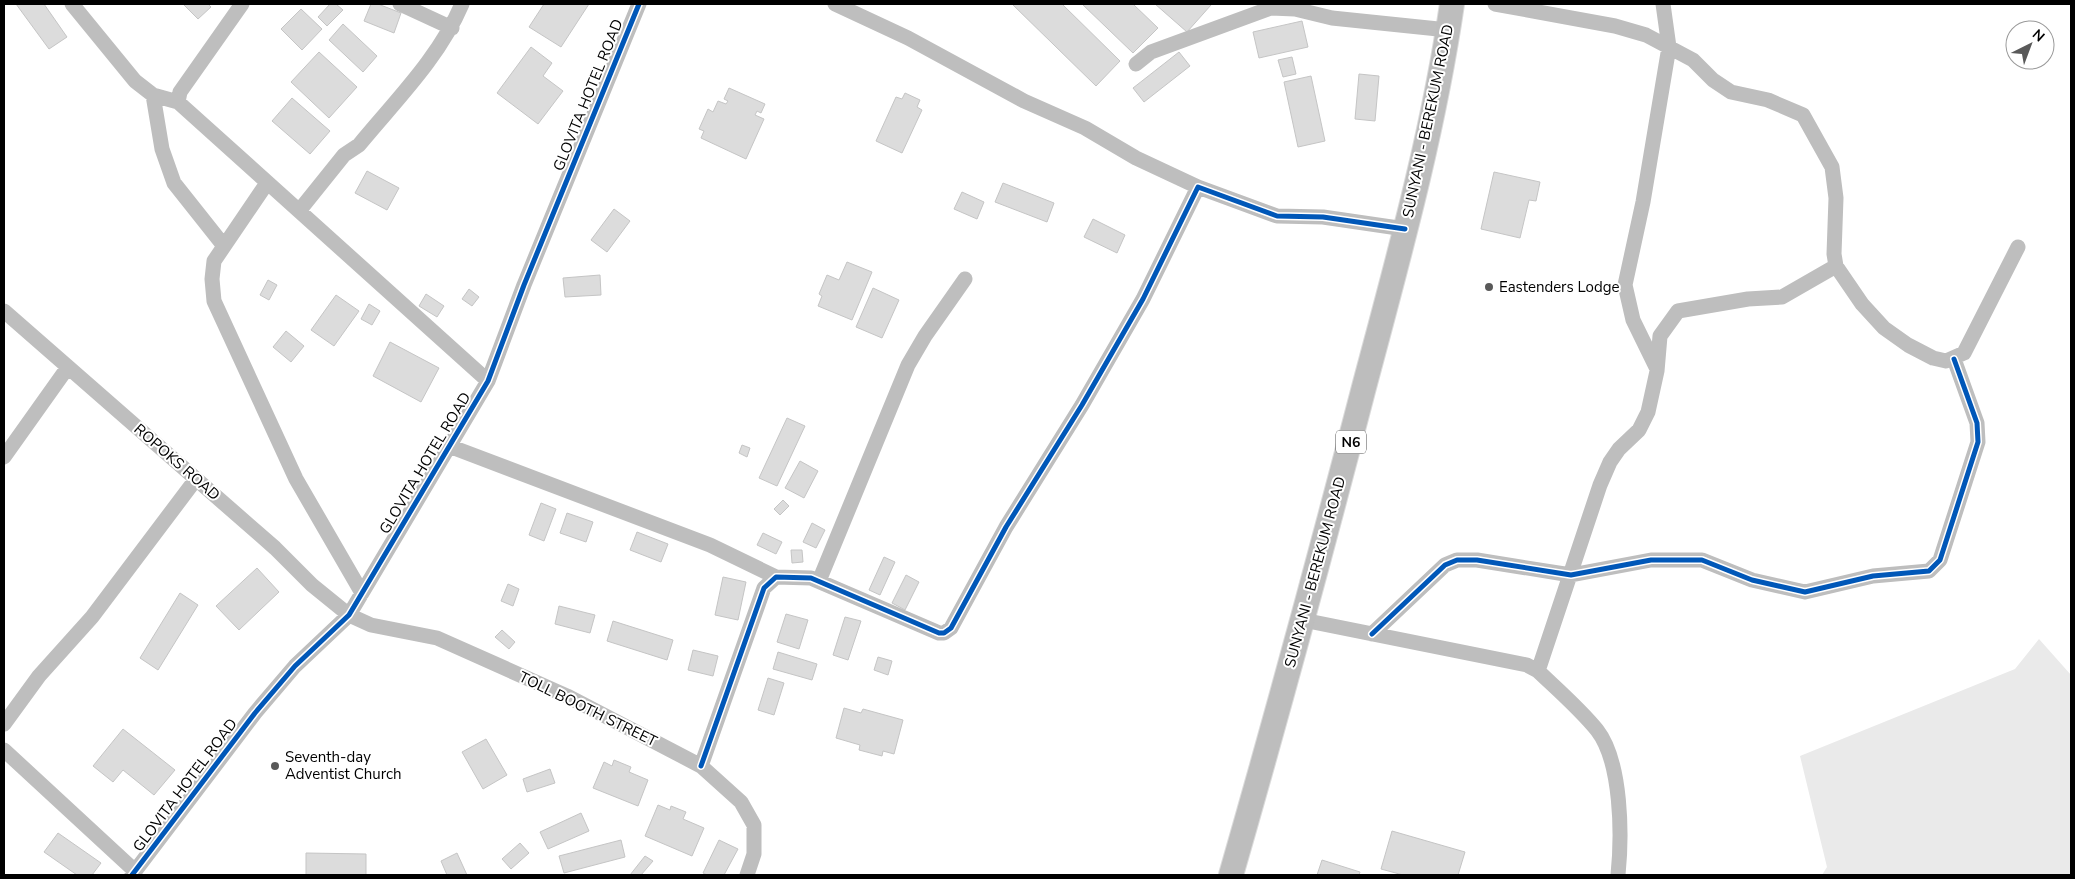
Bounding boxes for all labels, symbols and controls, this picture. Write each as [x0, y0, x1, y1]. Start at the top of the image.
street label: GLOVITA HOTEL ROAD [548, 16, 628, 174]
north arrow [2005, 20, 2055, 70]
street label: SUNYANI - BEREKUM ROAD [1398, 23, 1458, 219]
text: N [2028, 25, 2049, 46]
place label: Eastenders Lodge [1499, 277, 1619, 297]
marker: Eastenders Lodge [1483, 281, 1495, 293]
street label: GLOVITA HOTEL ROAD [375, 388, 475, 538]
street label: ROPOKS ROAD [130, 419, 224, 505]
road number: N6 [1336, 431, 1366, 454]
street label: SUNYANI - BEREKUM ROAD [1280, 474, 1350, 670]
street label: TOLL BOOTH STREET [516, 667, 660, 751]
street label: GLOVITA HOTEL ROAD [128, 714, 242, 856]
place label: Seventh-day Adventist Church [285, 747, 401, 784]
marker: Seventh-day Adventist Church [269, 760, 281, 772]

